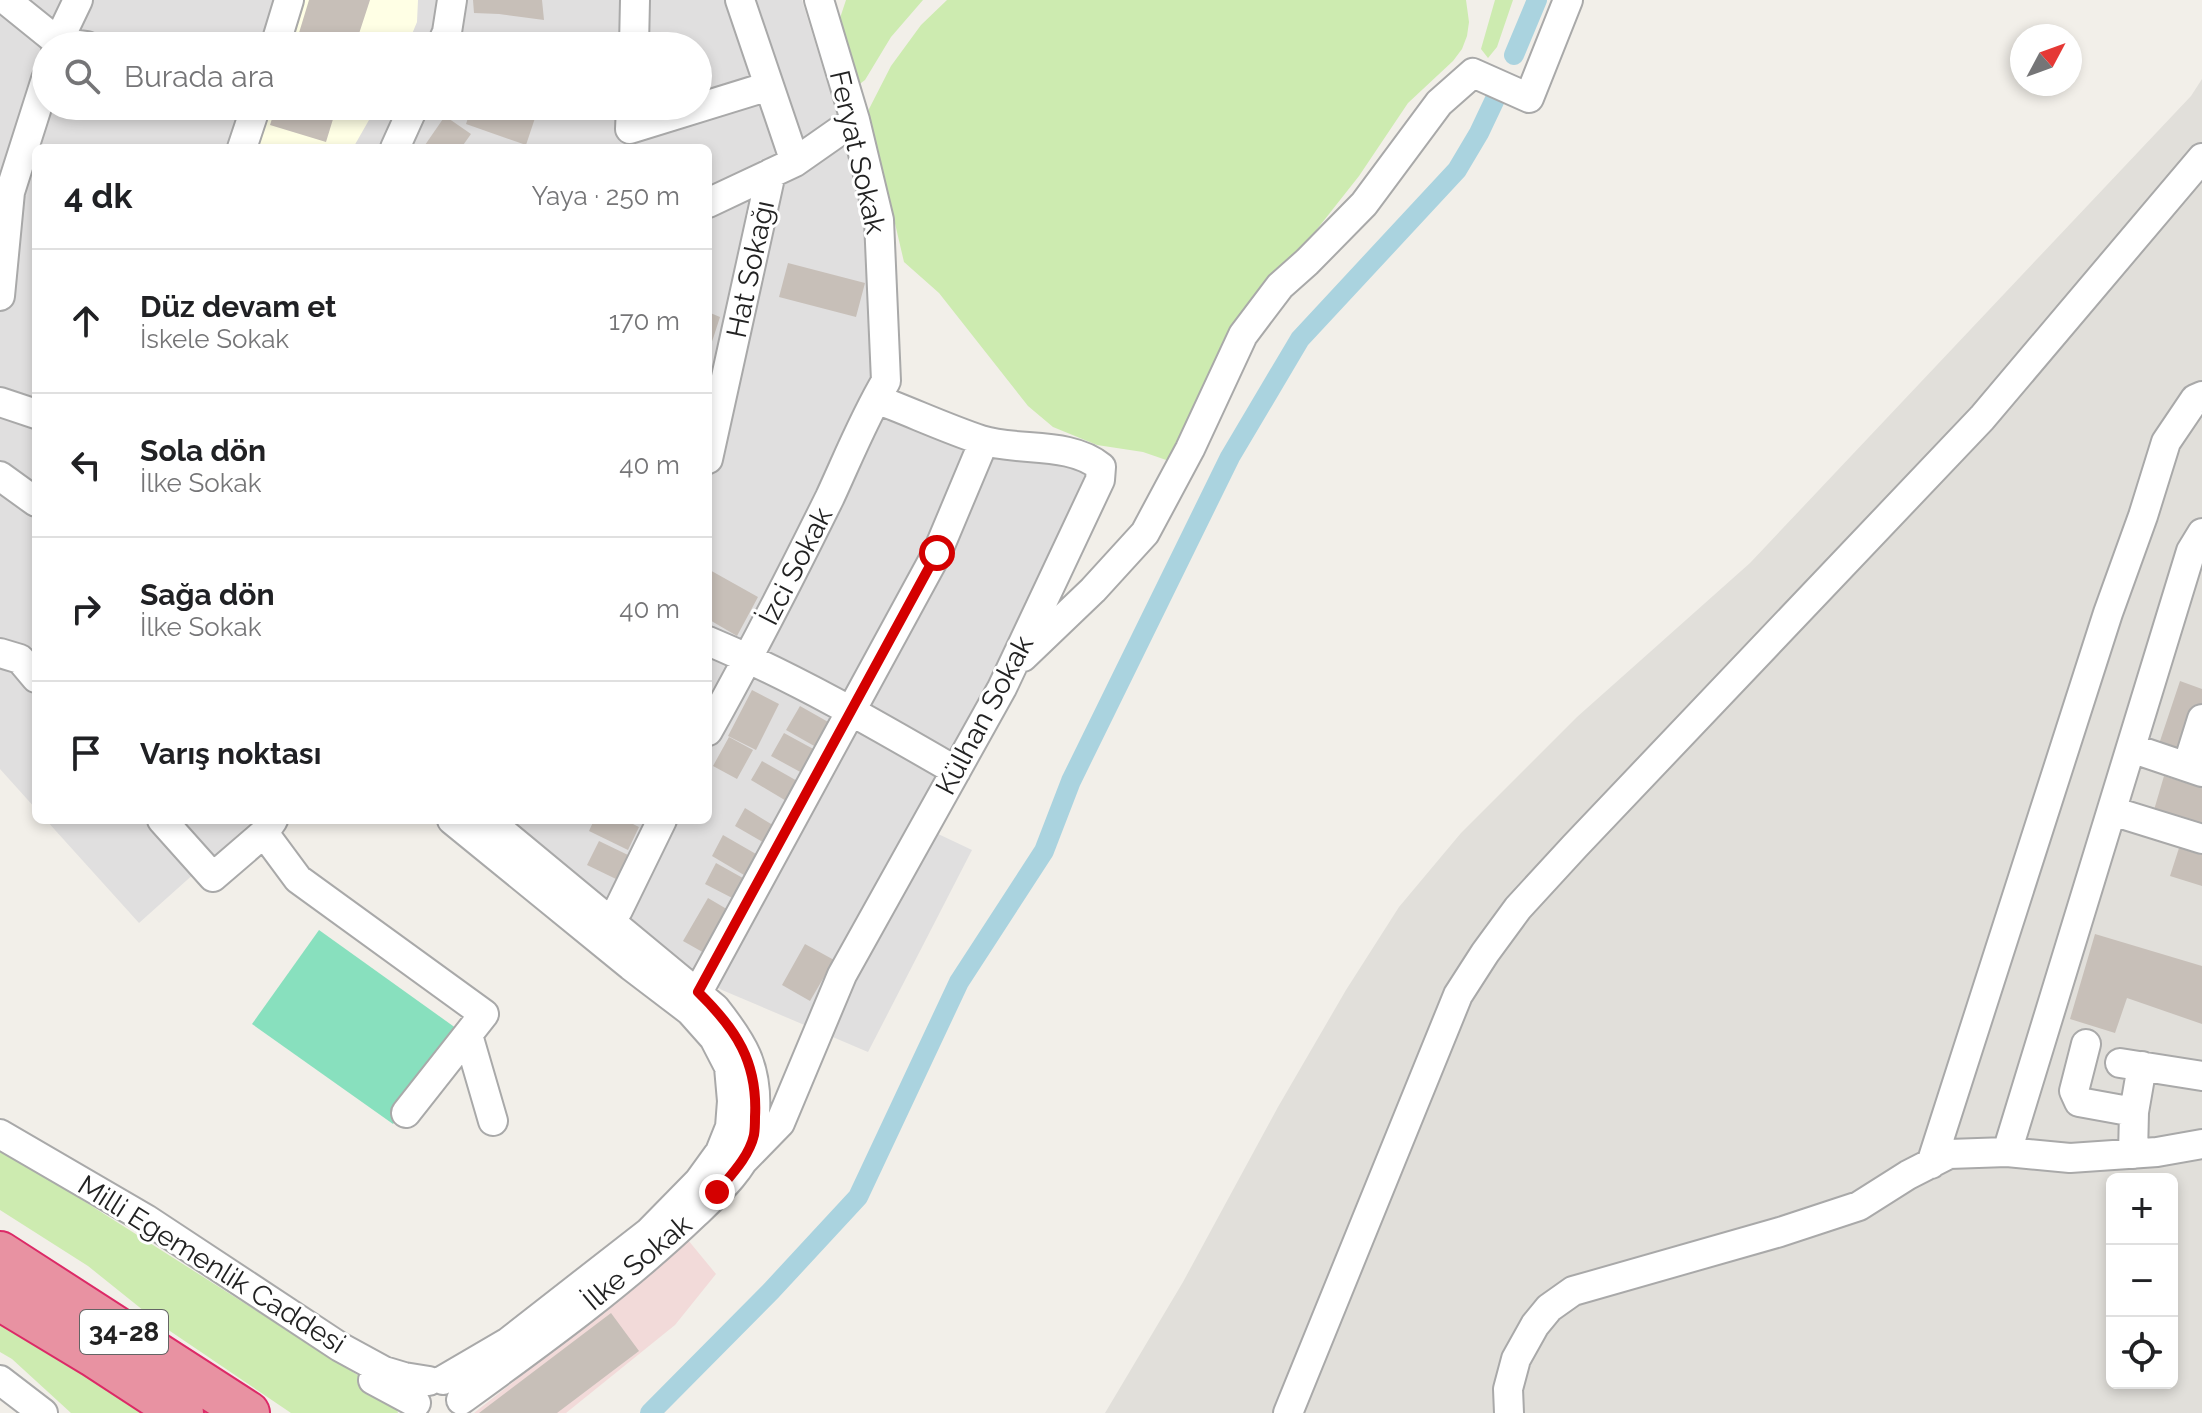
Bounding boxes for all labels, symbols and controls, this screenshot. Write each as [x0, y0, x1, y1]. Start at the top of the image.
north arrow [2010, 24, 2082, 96]
search box [32, 32, 712, 120]
icon: search [60, 54, 104, 98]
text: Burada ara [124, 59, 274, 94]
street label: Feryat Sokak [823, 67, 892, 237]
text: 4 dk [64, 176, 132, 216]
text: Yaya · 250 m [531, 181, 680, 211]
street label: Hat Sokağı [720, 198, 781, 341]
text: Düz devam et [140, 289, 337, 324]
icon: ahead [64, 299, 108, 343]
text: 170 m [609, 306, 680, 336]
text: İskele Sokak [140, 324, 289, 354]
text: Sola dön [140, 433, 266, 468]
icon: left [64, 443, 108, 487]
text: 40 m [619, 450, 680, 480]
text: İlke Sokak [140, 468, 261, 498]
street label: İzci Sokak [752, 502, 839, 631]
route start [919, 535, 955, 571]
text: Sağa dön [140, 577, 275, 612]
icon: right [64, 587, 108, 631]
text: 40 m [619, 594, 680, 624]
text: İlke Sokak [140, 612, 261, 642]
street label: Külhan Sokak [929, 630, 1040, 800]
icon: arrive [64, 731, 108, 775]
text: Varış noktası [140, 736, 321, 771]
street label: Milli Egemenlik Caddesi [72, 1169, 352, 1360]
map controls [2106, 1173, 2178, 1389]
button: + [2106, 1173, 2178, 1245]
route end [699, 1174, 735, 1210]
street label: İlke Sokak [577, 1208, 698, 1317]
button: − [2106, 1245, 2178, 1317]
road number: 34-28 [80, 1310, 168, 1354]
button: locate [2106, 1317, 2178, 1389]

